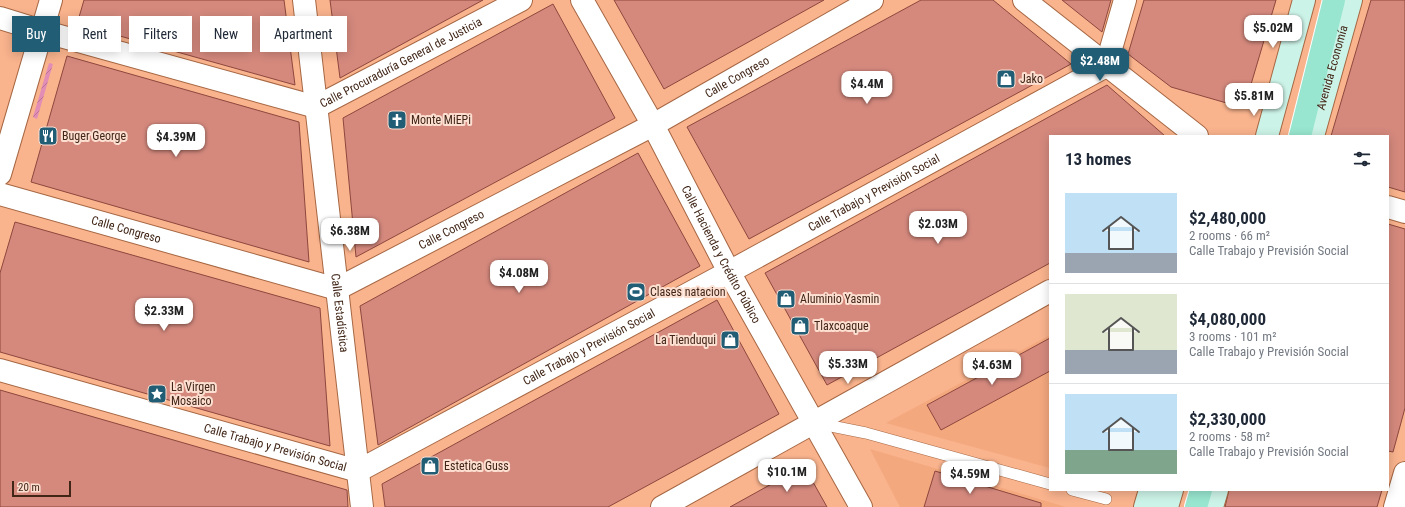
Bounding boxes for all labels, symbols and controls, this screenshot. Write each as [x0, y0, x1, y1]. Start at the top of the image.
street label: Calle Procuraduría General de Justicia [317, 15, 484, 111]
pin: $5.02M [1240, 15, 1306, 49]
chip: Buy [12, 16, 60, 52]
chip: Rent [68, 16, 121, 52]
chip: Filters [129, 16, 192, 52]
chip: New [200, 16, 252, 52]
chip: Apartment [260, 16, 347, 52]
text: $5.02M [1253, 20, 1293, 35]
street label: Avenida Economía [1314, 23, 1351, 112]
pin: $2.48M [1067, 48, 1133, 82]
street label: Calle Congreso [702, 53, 772, 101]
text: $2.48M [1080, 53, 1120, 68]
shop icon: Jako [995, 68, 1017, 90]
pin: $4.4M [839, 71, 895, 105]
place label: Jako [1020, 72, 1043, 86]
text: $4.4M [850, 76, 884, 91]
pin: $5.81M [1221, 83, 1287, 117]
text: $5.81M [1234, 88, 1274, 103]
church icon: Monte MiEPi [386, 109, 408, 131]
place label: Monte MiEPi [411, 113, 471, 127]
pin: $4.39M [143, 124, 209, 158]
restaurant icon: Buger George [37, 125, 59, 147]
place label: Buger George [62, 129, 127, 143]
text: $4.39M [156, 129, 196, 144]
icon: filters [1351, 148, 1373, 170]
text: 13 homes [1065, 149, 1131, 169]
street label: Calle Trabajo y Previsión Social [806, 151, 942, 234]
street label: Calle Hacienda y Crédito Público [679, 183, 763, 326]
street label: Calle Congreso [416, 207, 486, 252]
text: $2,480,000 [1189, 208, 1266, 228]
icon: home [1097, 209, 1145, 257]
pin: $2.03M [905, 211, 971, 245]
street label: Calle Congreso [90, 213, 163, 246]
text: $2.03M [918, 216, 958, 231]
pin: $6.38M [317, 218, 383, 252]
text: $6.38M [330, 223, 370, 238]
text: 2 rooms · 66 m² [1189, 228, 1270, 243]
text: Calle Trabajo y Previsión Social [1189, 243, 1349, 258]
pin: $4.08M [486, 260, 552, 294]
text: $4.08M [499, 265, 539, 280]
street label: Calle Estadística [328, 273, 351, 353]
sports icon: Clases natacion [625, 281, 647, 303]
place label: Clases natacion [650, 285, 726, 299]
shop icon: Aluminio Yasmin [775, 288, 797, 310]
place label: Aluminio Yasmin [800, 292, 879, 306]
pin: $2.33M [131, 298, 197, 332]
text: $2.33M [144, 303, 184, 318]
street label: Calle Trabajo y Previsión Social [520, 306, 657, 388]
text: $4,080,000 [1189, 309, 1266, 329]
icon: home [1097, 310, 1145, 358]
shop icon: Tlaxcoaque [789, 315, 811, 337]
place label: Tlaxcoaque [814, 319, 869, 333]
shop icon: La Tienduqui [719, 329, 741, 351]
text: 3 rooms · 101 m² [1189, 329, 1276, 344]
place label: La Tienduqui [655, 333, 716, 347]
text: Calle Trabajo y Previsión Social [1189, 344, 1349, 359]
pin: $5.33M [815, 351, 881, 385]
pin: $4.63M [959, 352, 1025, 386]
text: $5.33M [828, 356, 868, 371]
text: $4.63M [972, 357, 1012, 372]
place label: La Virgen Mosaico [171, 380, 216, 408]
place icon: La Virgen Mosaico [146, 383, 168, 405]
text: $2,330,000 [1189, 409, 1266, 429]
icon: home [1097, 410, 1145, 458]
street label: Calle Trabajo y Previsión Social [202, 421, 348, 474]
text: 2 rooms · 58 m² [1189, 429, 1270, 444]
text: Calle Trabajo y Previsión Social [1189, 444, 1349, 459]
shop icon: Estetica Guss [419, 455, 441, 477]
place label: Estetica Guss [444, 459, 509, 473]
pin: $10.1M [754, 459, 820, 493]
pin: $4.59M [937, 461, 1003, 495]
text: $10.1M [767, 464, 807, 479]
text: $4.59M [950, 466, 990, 481]
scale bar [12, 479, 71, 498]
text: 20 m [18, 481, 40, 494]

